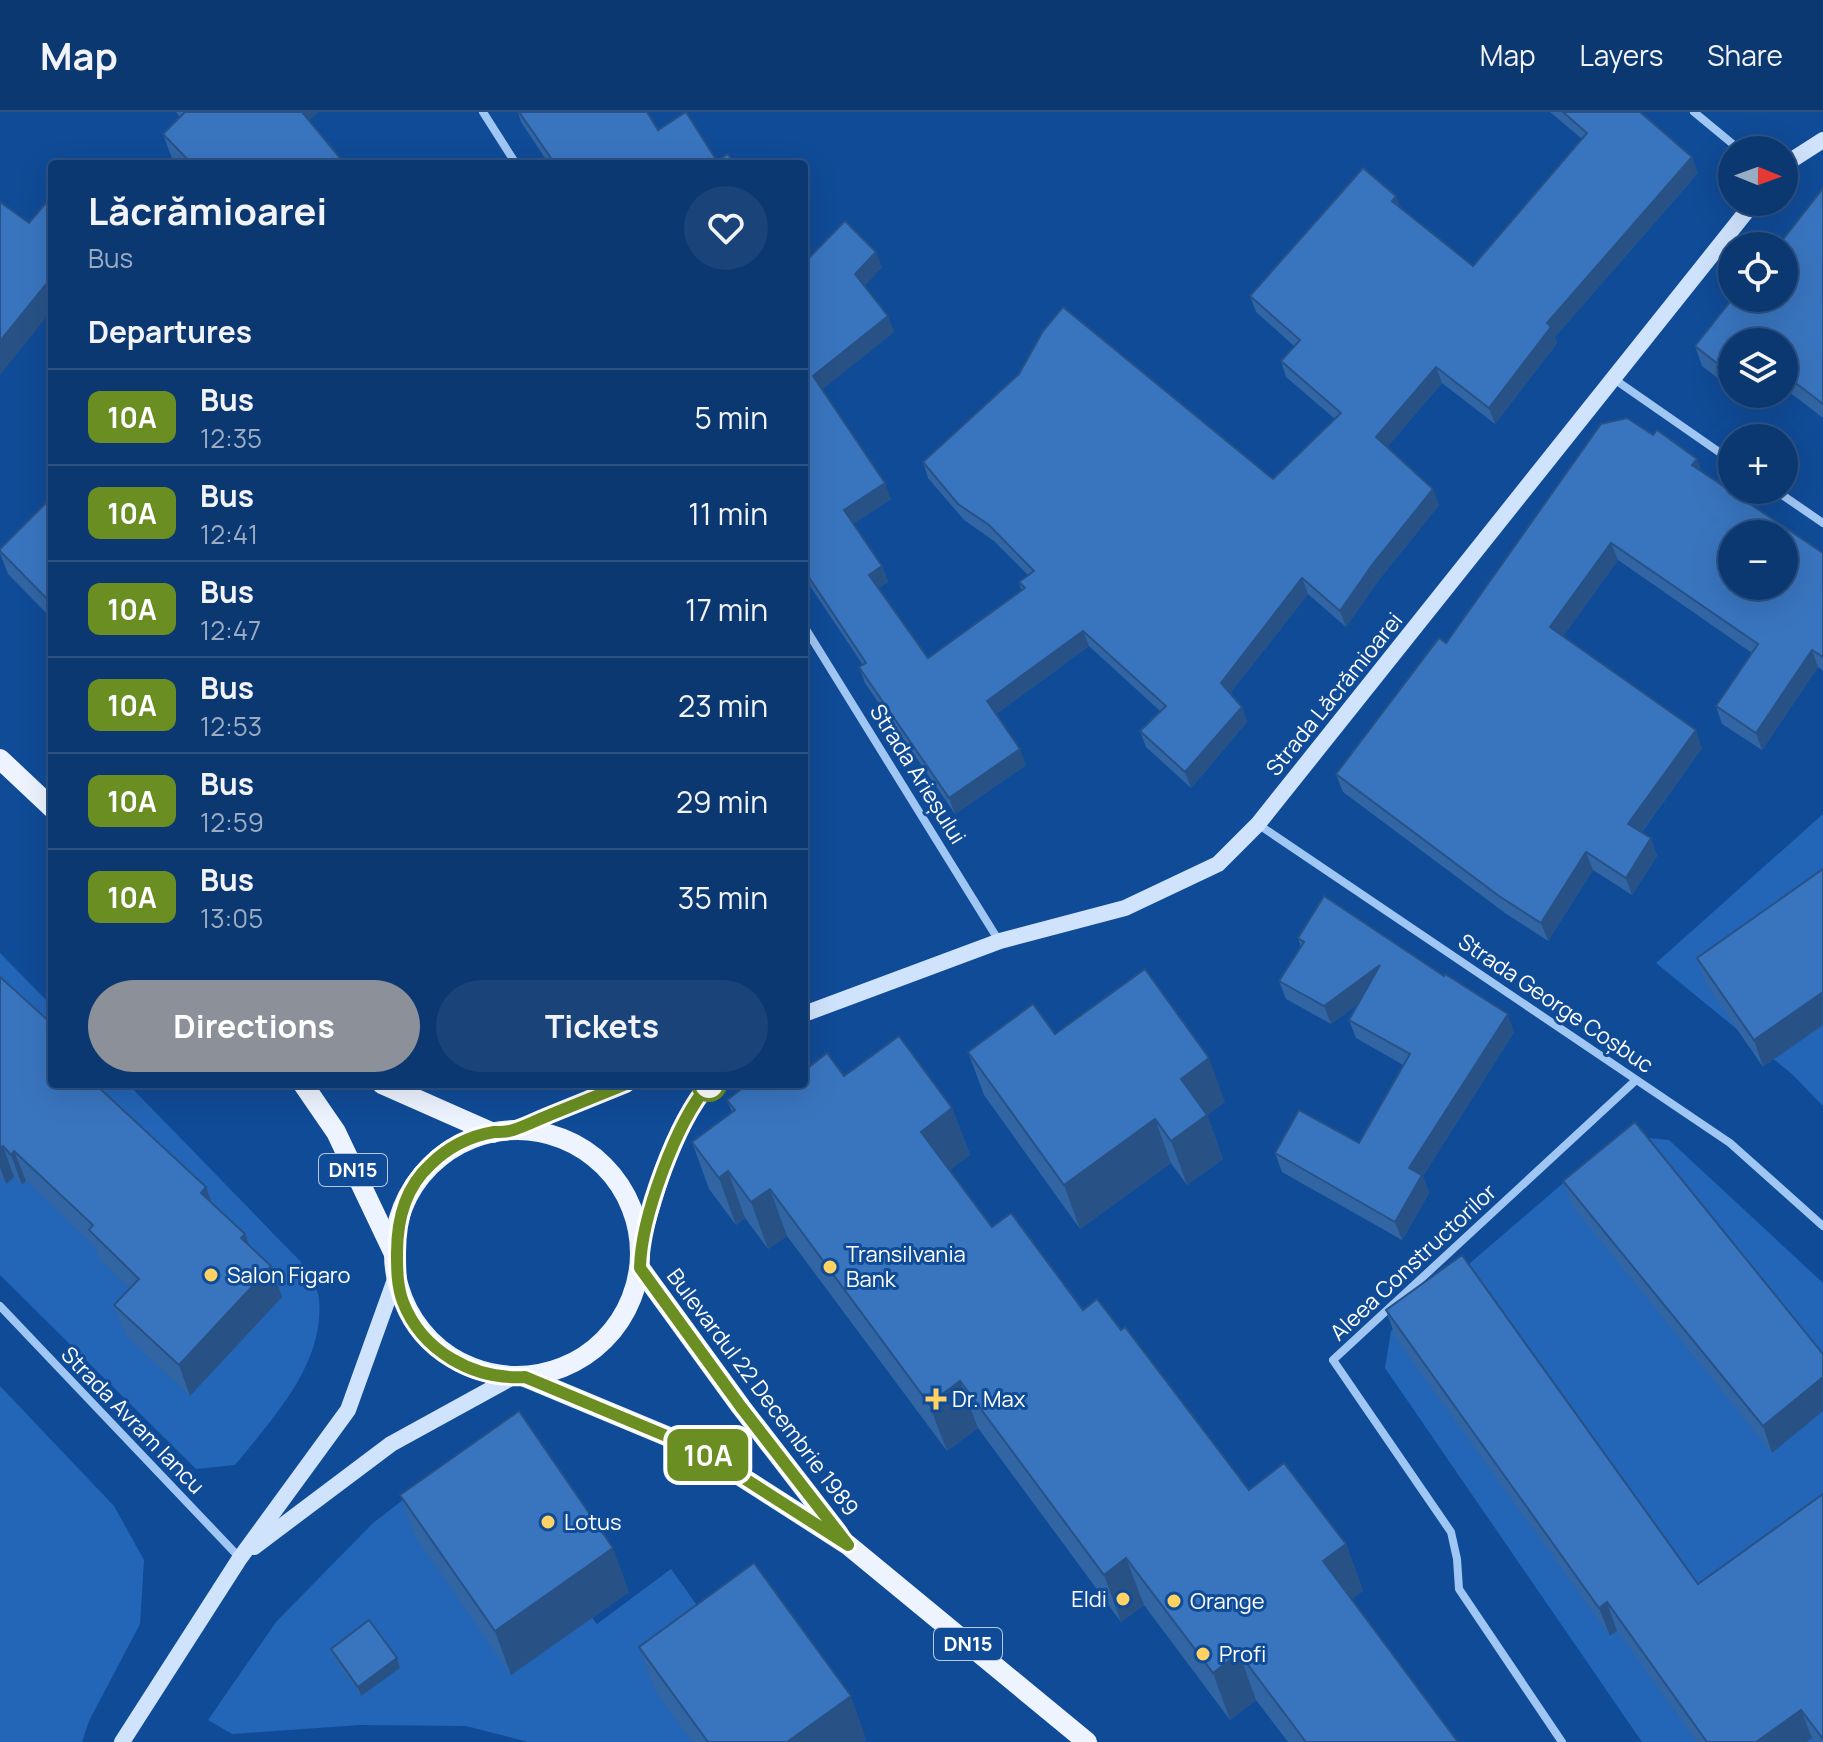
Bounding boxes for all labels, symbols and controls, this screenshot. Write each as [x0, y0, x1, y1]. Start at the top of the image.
text: Map [40, 29, 118, 81]
text: Map [1480, 36, 1536, 74]
text: Layers [1580, 36, 1663, 74]
text: Share [1707, 36, 1783, 74]
north arrow [1718, 136, 1798, 216]
map controls [1718, 136, 1798, 600]
text: Lăcrămioarei [88, 184, 327, 236]
button: heart [684, 186, 768, 270]
button: locate [1718, 232, 1798, 312]
text: Bus [88, 240, 133, 276]
text: Departures [88, 311, 252, 352]
button: layers [1718, 328, 1798, 408]
text: Bus [200, 379, 254, 420]
text: 5 min [694, 397, 768, 438]
text: 10A [107, 398, 157, 436]
text: 12:35 [200, 420, 262, 456]
button: + [1718, 424, 1798, 504]
text: Bus [200, 475, 254, 516]
text: 11 min [688, 493, 768, 534]
text: 10A [107, 494, 157, 532]
text: 12:41 [200, 516, 258, 552]
button: − [1718, 520, 1798, 600]
text: Bus [200, 571, 254, 612]
text: 17 min [685, 589, 768, 630]
text: 10A [107, 590, 157, 628]
street label: Strada Lăcrămioarei [1259, 606, 1409, 782]
text: 12:47 [200, 612, 261, 648]
text: Bus [200, 667, 254, 708]
text: 23 min [678, 685, 768, 726]
text: 10A [107, 686, 157, 724]
street label: Strada Arieșului [863, 698, 973, 850]
text: 12:53 [200, 708, 262, 744]
text: Bus [200, 763, 254, 804]
text: 29 min [676, 781, 768, 822]
text: 10A [107, 782, 157, 820]
text: 12:59 [200, 804, 264, 840]
text: Bus [200, 859, 254, 900]
text: 35 min [678, 877, 768, 918]
text: 10A [107, 878, 157, 916]
text: 13:05 [200, 900, 263, 936]
street label: Strada George Coșbuc [1453, 926, 1659, 1080]
button: Directions [88, 980, 420, 1072]
button: Tickets [436, 980, 768, 1072]
unlabelled marker [692, 1067, 726, 1101]
road number: DN15 [319, 1154, 387, 1186]
street label: Aleea Constructorilor [1323, 1177, 1503, 1347]
place label: Transilvania Bank [846, 1239, 966, 1294]
marker: Transilvania Bank [821, 1258, 839, 1276]
place label: Salon Figaro [227, 1260, 351, 1290]
street label: Bulevardul 22 Decembrie 1989 [660, 1262, 866, 1522]
marker: Salon Figaro [202, 1266, 220, 1284]
street label: Strada Avram Iancu [55, 1340, 211, 1500]
place label: Dr. Max [952, 1384, 1026, 1414]
marker: Dr. Max [927, 1390, 945, 1408]
line badge: 10A [662, 1429, 754, 1481]
text: 10A [683, 1436, 733, 1474]
place label: Lotus [564, 1507, 622, 1537]
marker: Lotus [539, 1513, 557, 1531]
place label: Eldi [1071, 1584, 1107, 1614]
place label: Orange [1190, 1586, 1265, 1616]
marker: Eldi [1114, 1590, 1132, 1608]
marker: Orange [1165, 1592, 1183, 1610]
road number: DN15 [934, 1628, 1002, 1660]
place label: Profi [1219, 1639, 1266, 1669]
marker: Profi [1194, 1645, 1212, 1663]

